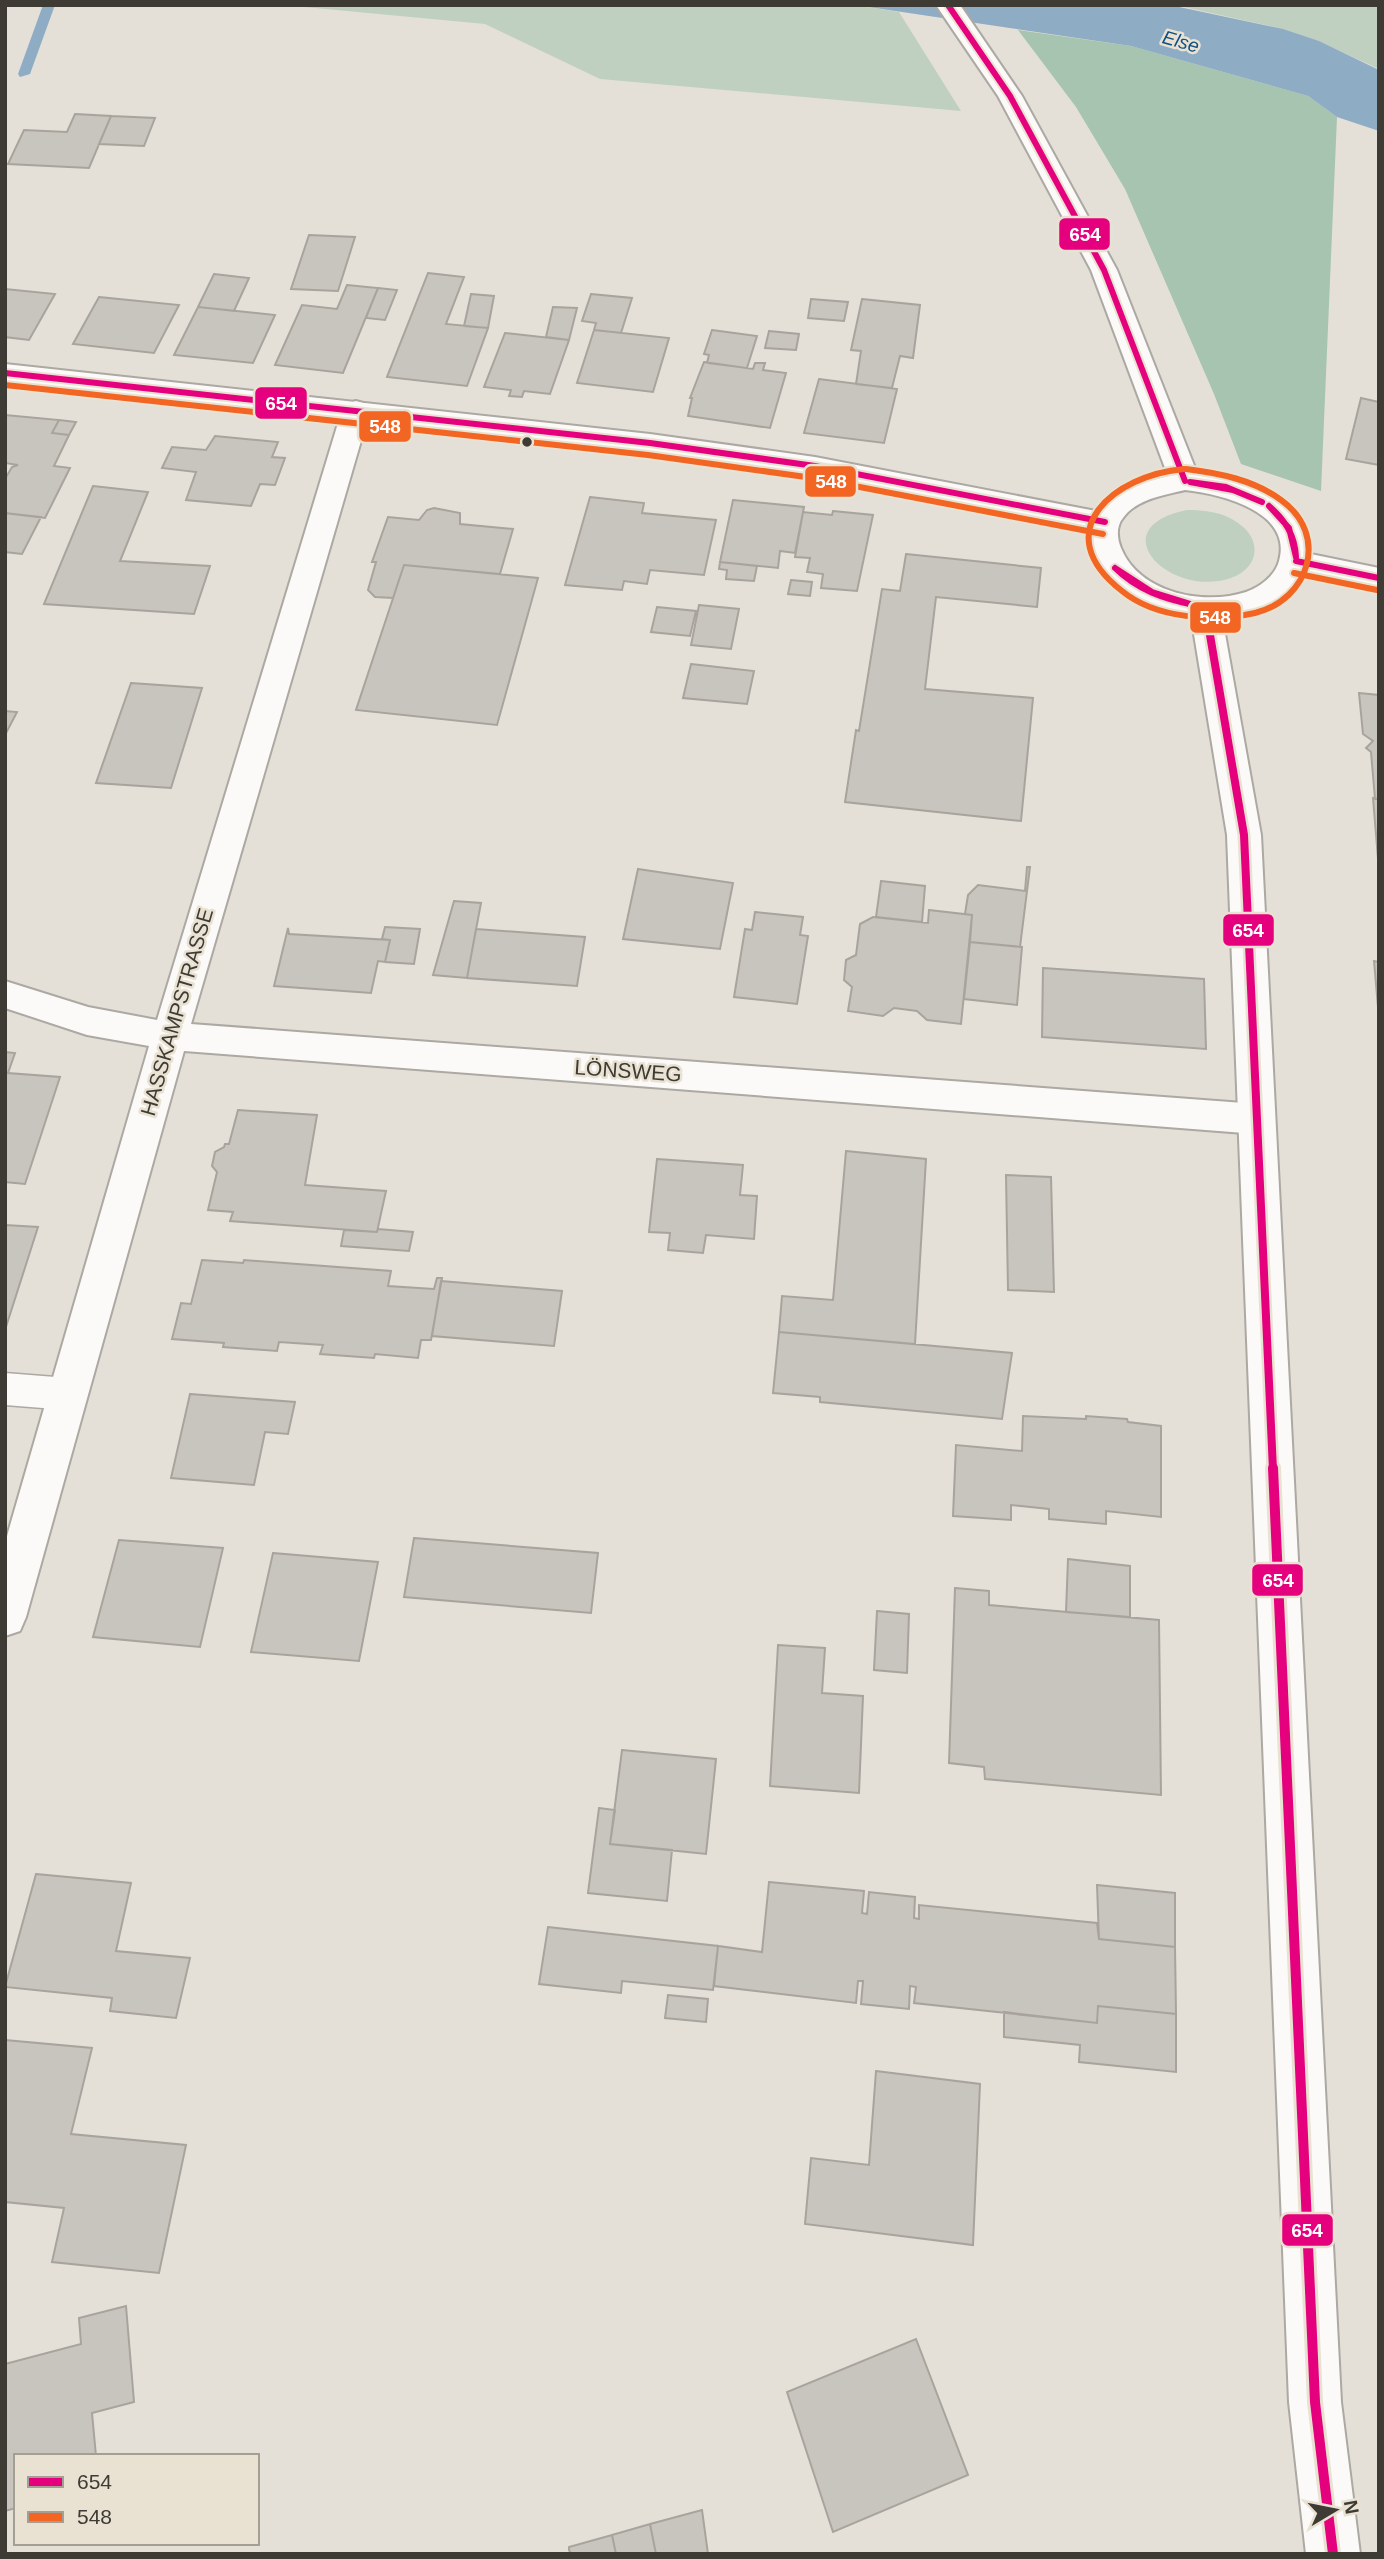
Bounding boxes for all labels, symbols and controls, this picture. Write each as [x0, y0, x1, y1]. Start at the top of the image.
water label: Else [1160, 26, 1202, 57]
line badge: 654 [1058, 217, 1111, 251]
text: 654 [1069, 224, 1101, 245]
line badge: 654 [254, 386, 308, 420]
text: 654 [265, 393, 297, 414]
line badge: 548 [358, 410, 412, 443]
text: 548 [369, 416, 401, 437]
unlabelled marker [520, 435, 534, 449]
line badge: 548 [804, 465, 857, 498]
text: 548 [815, 471, 847, 492]
line badge: 548 [1189, 601, 1242, 634]
text: 548 [1199, 607, 1231, 628]
street label: HASSKAMPSTRASSE [136, 905, 217, 1118]
line badge: 654 [1222, 913, 1275, 947]
text: 654 [1232, 920, 1264, 941]
street label: LÖNSWEG [574, 1055, 682, 1086]
line badge: 654 [1251, 1563, 1304, 1597]
text: 654 [1262, 1570, 1294, 1591]
line badge: 654 [1281, 2213, 1334, 2247]
text: 654 [1291, 2220, 1323, 2241]
legend [14, 2454, 259, 2545]
text: 654 [77, 2470, 112, 2493]
north arrow [1300, 2475, 1370, 2545]
text: N [1340, 2499, 1363, 2516]
text: 548 [77, 2505, 112, 2528]

